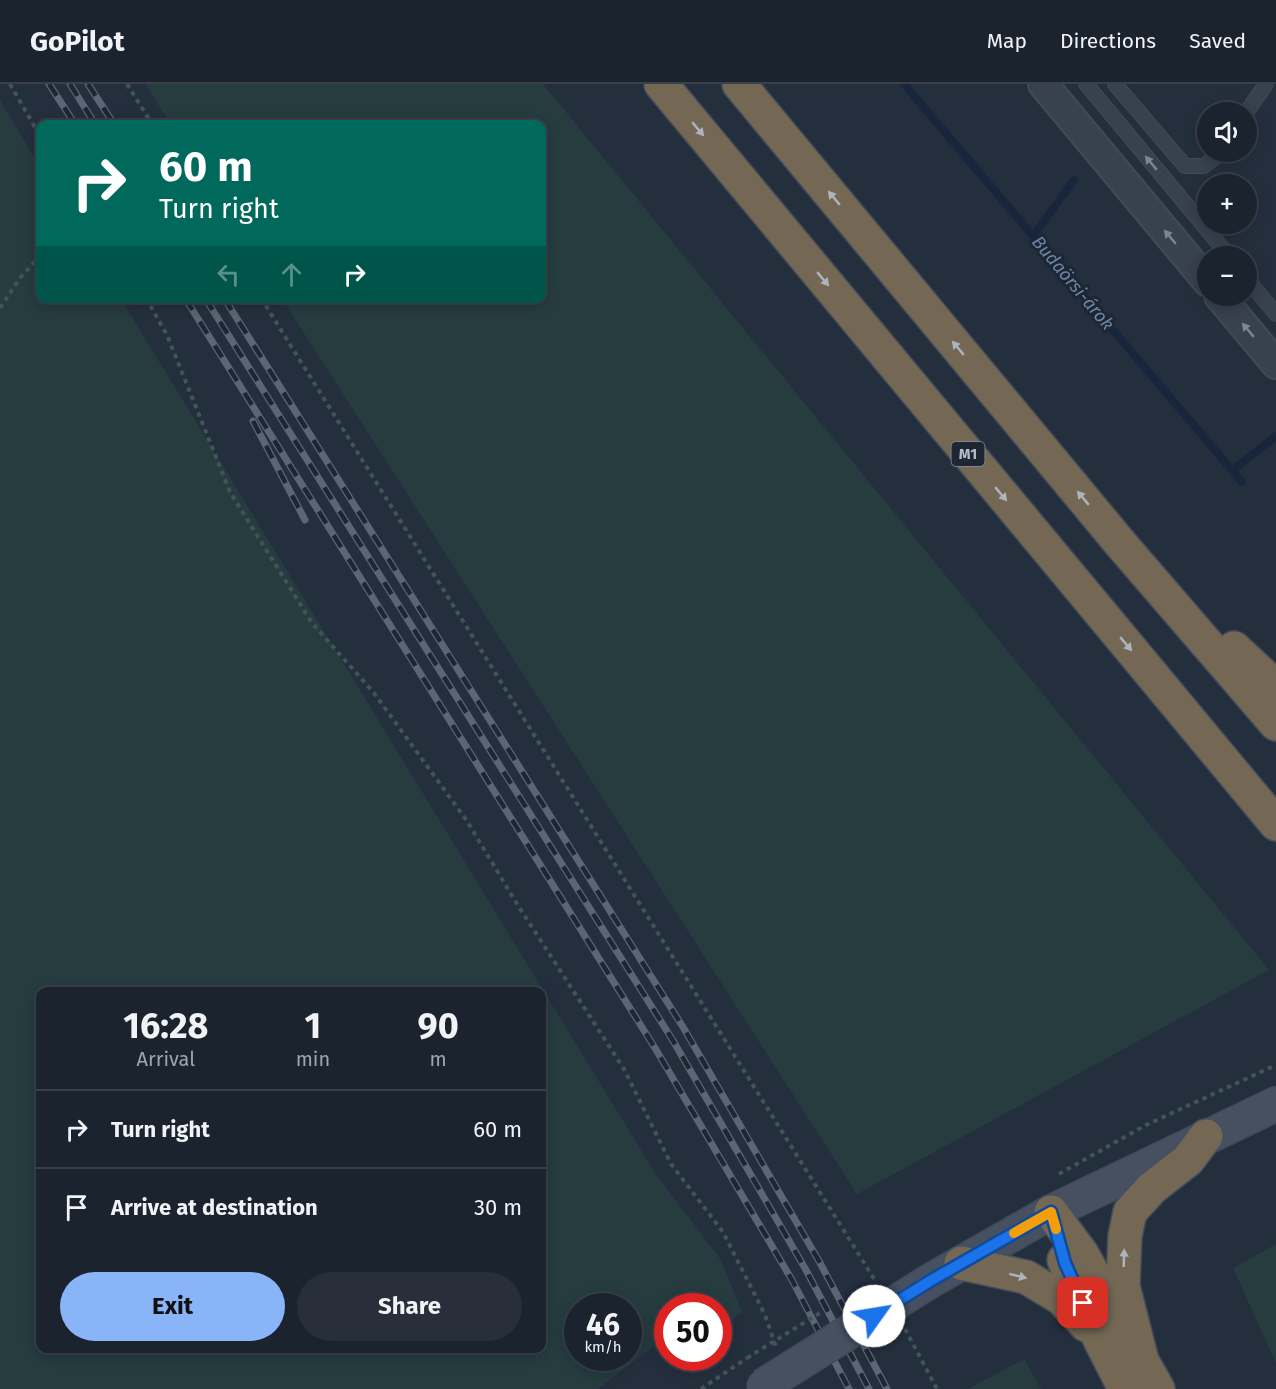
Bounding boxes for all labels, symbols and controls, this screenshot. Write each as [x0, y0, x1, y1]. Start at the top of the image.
text: GoPilot [30, 25, 124, 58]
text: Map [987, 28, 1027, 54]
text: Directions [1060, 28, 1156, 54]
text: Saved [1189, 28, 1246, 54]
map controls [1197, 102, 1257, 306]
button: sound [1197, 102, 1257, 162]
one-way arrow [692, 121, 705, 137]
text: 60 m [159, 142, 253, 192]
icon: right [60, 144, 138, 222]
one-way arrow [1145, 155, 1158, 171]
button: + [1197, 174, 1257, 234]
one-way arrow [827, 190, 840, 206]
text: Turn right [159, 193, 279, 225]
one-way arrow [1164, 229, 1177, 244]
water label: Budaörsi-árok [1027, 231, 1119, 335]
button: − [1197, 246, 1257, 306]
icon: left [212, 258, 245, 291]
icon: ahead [275, 258, 308, 291]
icon: right [338, 258, 371, 291]
one-way arrow [816, 271, 829, 286]
one-way arrow [1241, 322, 1254, 338]
one-way arrow [952, 340, 965, 356]
road number: M1 [952, 442, 984, 466]
one-way arrow [994, 486, 1007, 501]
one-way arrow [1077, 490, 1090, 505]
one-way arrow [1119, 636, 1132, 652]
text: 16:28 [123, 1004, 208, 1048]
text: 1 [305, 1004, 321, 1048]
text: 90 [417, 1004, 459, 1048]
text: Arrival [137, 1047, 195, 1071]
text: min [296, 1047, 330, 1071]
text: m [430, 1047, 447, 1071]
icon: right [60, 1113, 93, 1146]
text: Turn right [111, 1116, 210, 1143]
text: 60 m [473, 1116, 522, 1143]
icon: arrive [60, 1191, 93, 1224]
text: Arrive at destination [111, 1194, 318, 1221]
text: 30 m [474, 1194, 522, 1221]
one-way arrow [1120, 1249, 1129, 1268]
one-way arrow [1009, 1271, 1027, 1281]
button: Exit [60, 1272, 285, 1341]
button: Share [297, 1272, 522, 1341]
pin [1057, 1277, 1108, 1328]
position arrow [842, 1284, 906, 1348]
icon: arrive [1066, 1286, 1099, 1319]
speed limit sign: 50 [654, 1293, 732, 1371]
text: 46 [586, 1307, 620, 1343]
text: km/h [584, 1338, 622, 1356]

